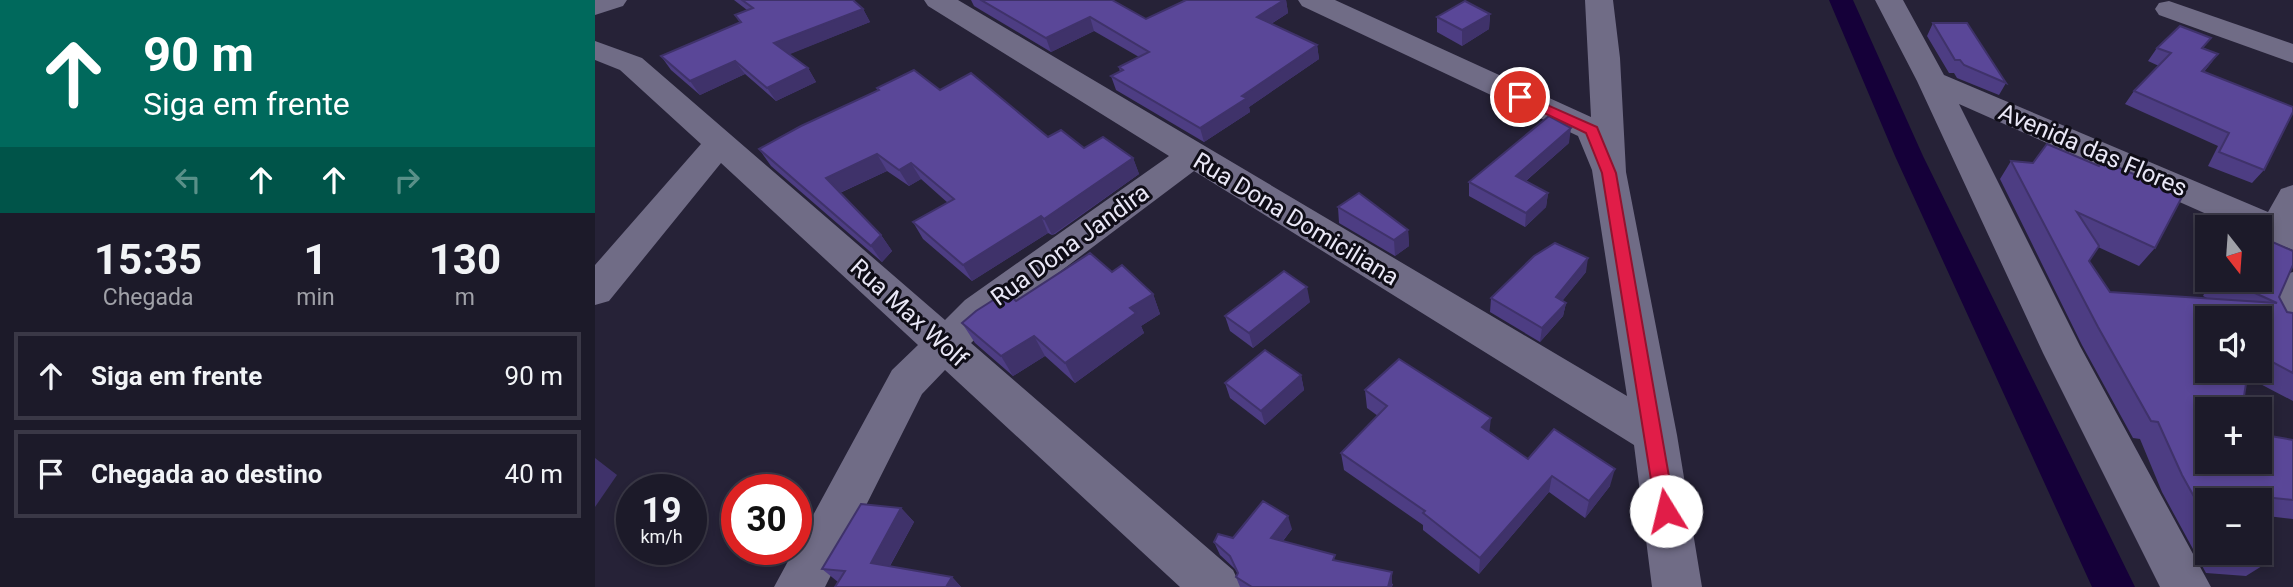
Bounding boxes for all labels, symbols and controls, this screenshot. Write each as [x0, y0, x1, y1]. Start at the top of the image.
text: 90 m [143, 26, 254, 83]
icon: ahead [28, 28, 119, 119]
pin [1490, 67, 1550, 127]
icon: arrive [1501, 78, 1539, 116]
text: Siga em frente [143, 85, 350, 123]
street label: Avenida das Flores [1995, 98, 2191, 202]
street label: Rua Dona Domiciliana [1188, 147, 1404, 291]
icon: left [169, 161, 207, 199]
icon: ahead [242, 161, 280, 199]
icon: ahead [315, 161, 353, 199]
icon: right [388, 161, 426, 199]
street label: Rua Dona Jandira [986, 178, 1154, 312]
north arrow [2195, 215, 2271, 292]
map controls [2195, 215, 2272, 565]
text: 15:35 [94, 235, 202, 284]
text: 1 [303, 235, 328, 284]
text: 130 [429, 235, 501, 284]
street label: Rua Max Wolf [845, 253, 974, 373]
text: Chegada [103, 284, 193, 311]
text: min [296, 284, 335, 311]
text: m [455, 284, 475, 311]
button: sound [2195, 306, 2272, 383]
icon: ahead [32, 357, 70, 395]
text: Siga em frente [91, 361, 262, 391]
text: 90 m [505, 361, 563, 391]
button: + [2195, 397, 2272, 474]
icon: arrive [32, 455, 70, 493]
text: Chegada ao destino [91, 459, 322, 489]
text: 40 m [505, 459, 563, 489]
speed limit sign: 30 [721, 474, 812, 565]
position arrow [1629, 474, 1703, 548]
button: − [2195, 488, 2272, 565]
text: 19 [641, 490, 682, 531]
text: km/h [640, 526, 683, 547]

